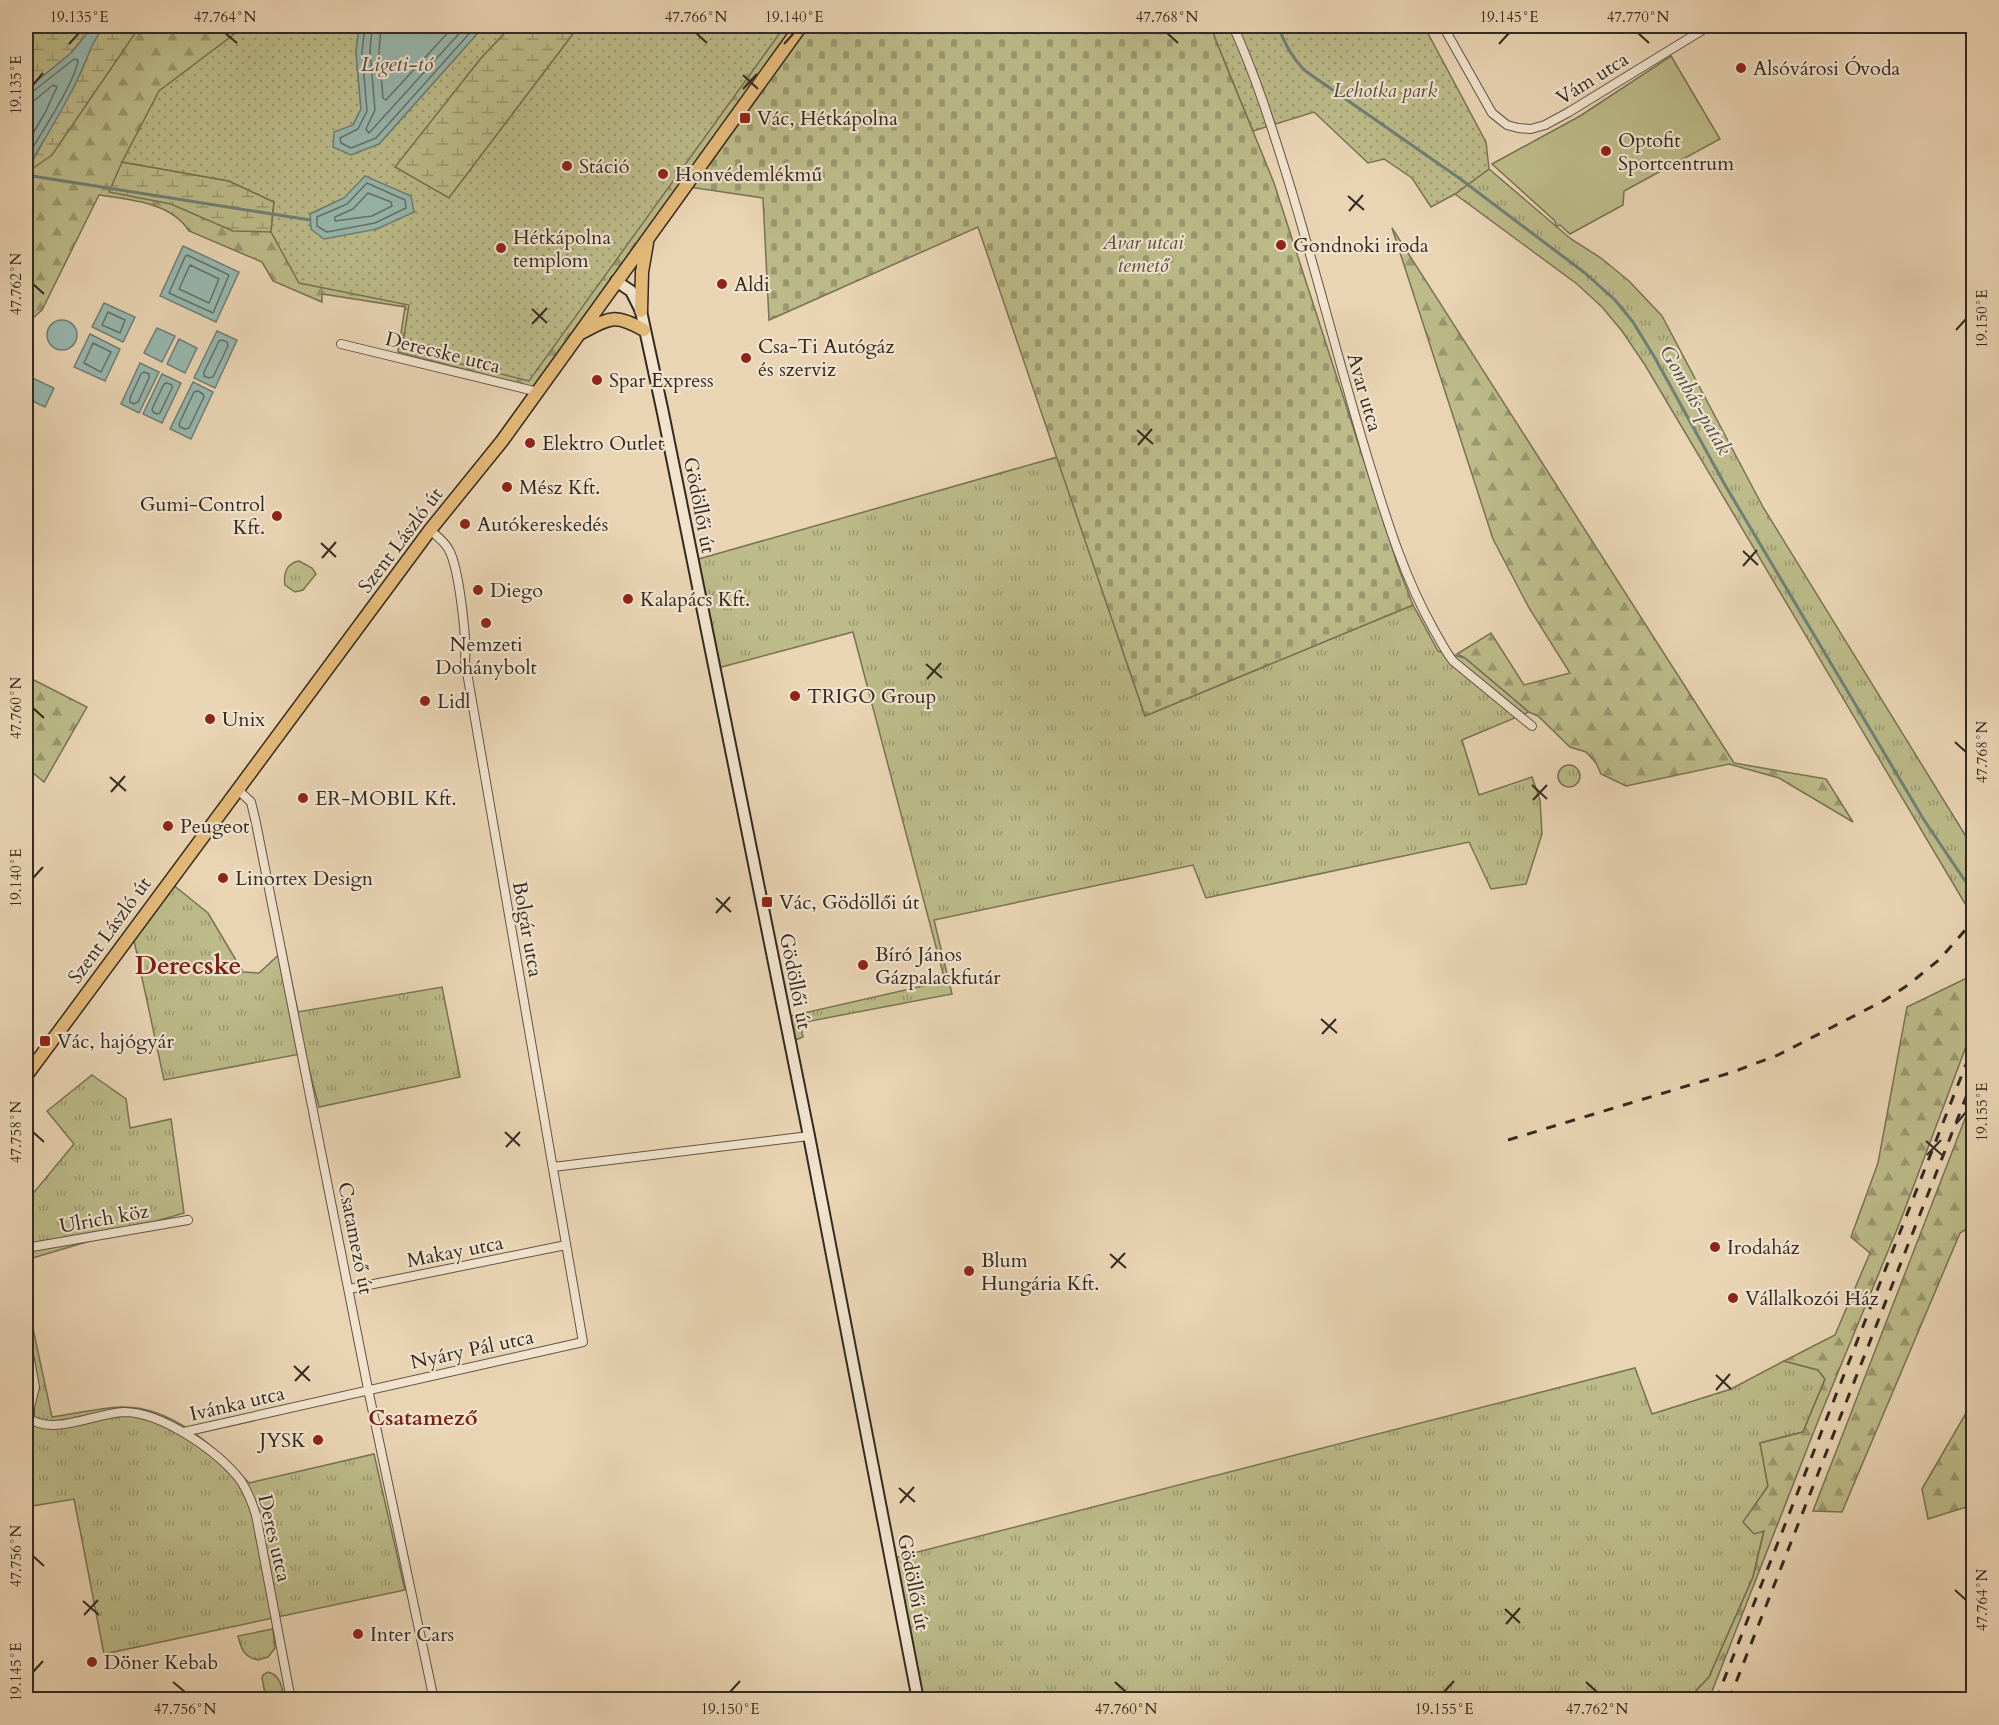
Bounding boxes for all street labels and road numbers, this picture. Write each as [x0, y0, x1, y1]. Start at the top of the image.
street label: Vám utca [1551, 45, 1634, 111]
street label: Derecske utca [382, 325, 504, 380]
street label: Avar utca [1340, 350, 1389, 435]
street label: Gödöllői út [677, 455, 722, 556]
street label: Szent László út [352, 481, 450, 599]
street label: Szent László út [61, 871, 158, 989]
street label: Bolgár utca [506, 879, 549, 980]
street label: Gödöllői út [773, 931, 818, 1032]
street label: Csatamező út [331, 1180, 380, 1297]
street label: Ulrich köz [57, 1197, 151, 1240]
street label: Makay utca [405, 1229, 506, 1274]
street label: Nyáry Pál utca [408, 1323, 537, 1376]
street label: Ivánka utca [187, 1379, 288, 1428]
street label: Deres utca [251, 1492, 298, 1585]
street label: Gödöllői út [891, 1532, 936, 1633]

